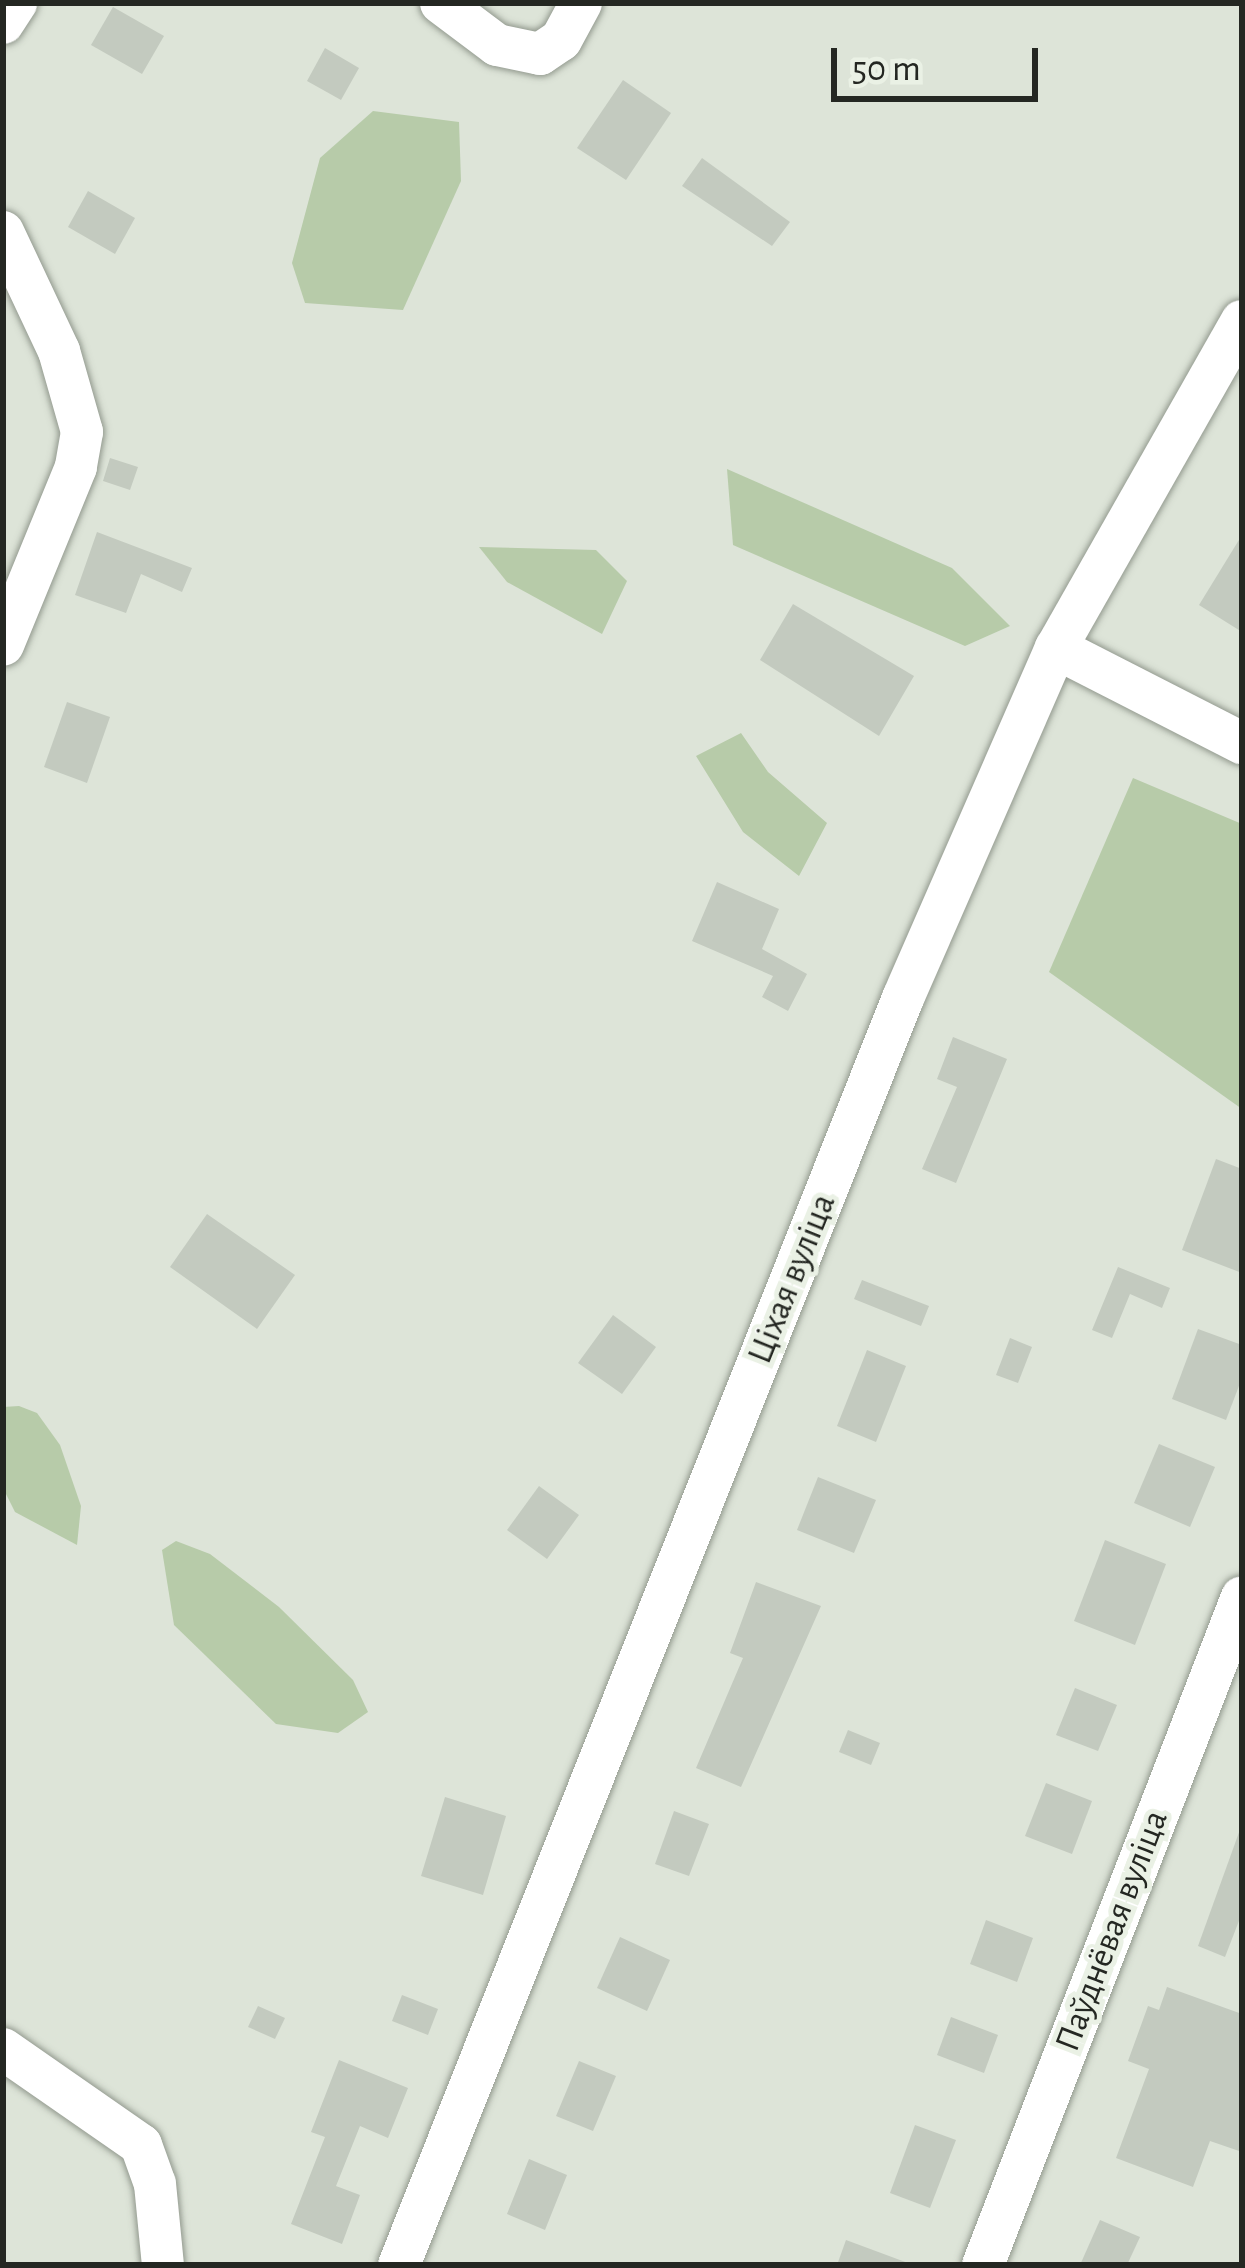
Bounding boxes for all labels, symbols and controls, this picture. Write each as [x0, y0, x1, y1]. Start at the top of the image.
scale bar [837, 24, 1044, 98]
text: 50 m [852, 51, 921, 87]
street label: Ціхая вуліца [738, 1188, 846, 1370]
street label: Паўднёвая вуліца [1046, 1804, 1178, 2058]

